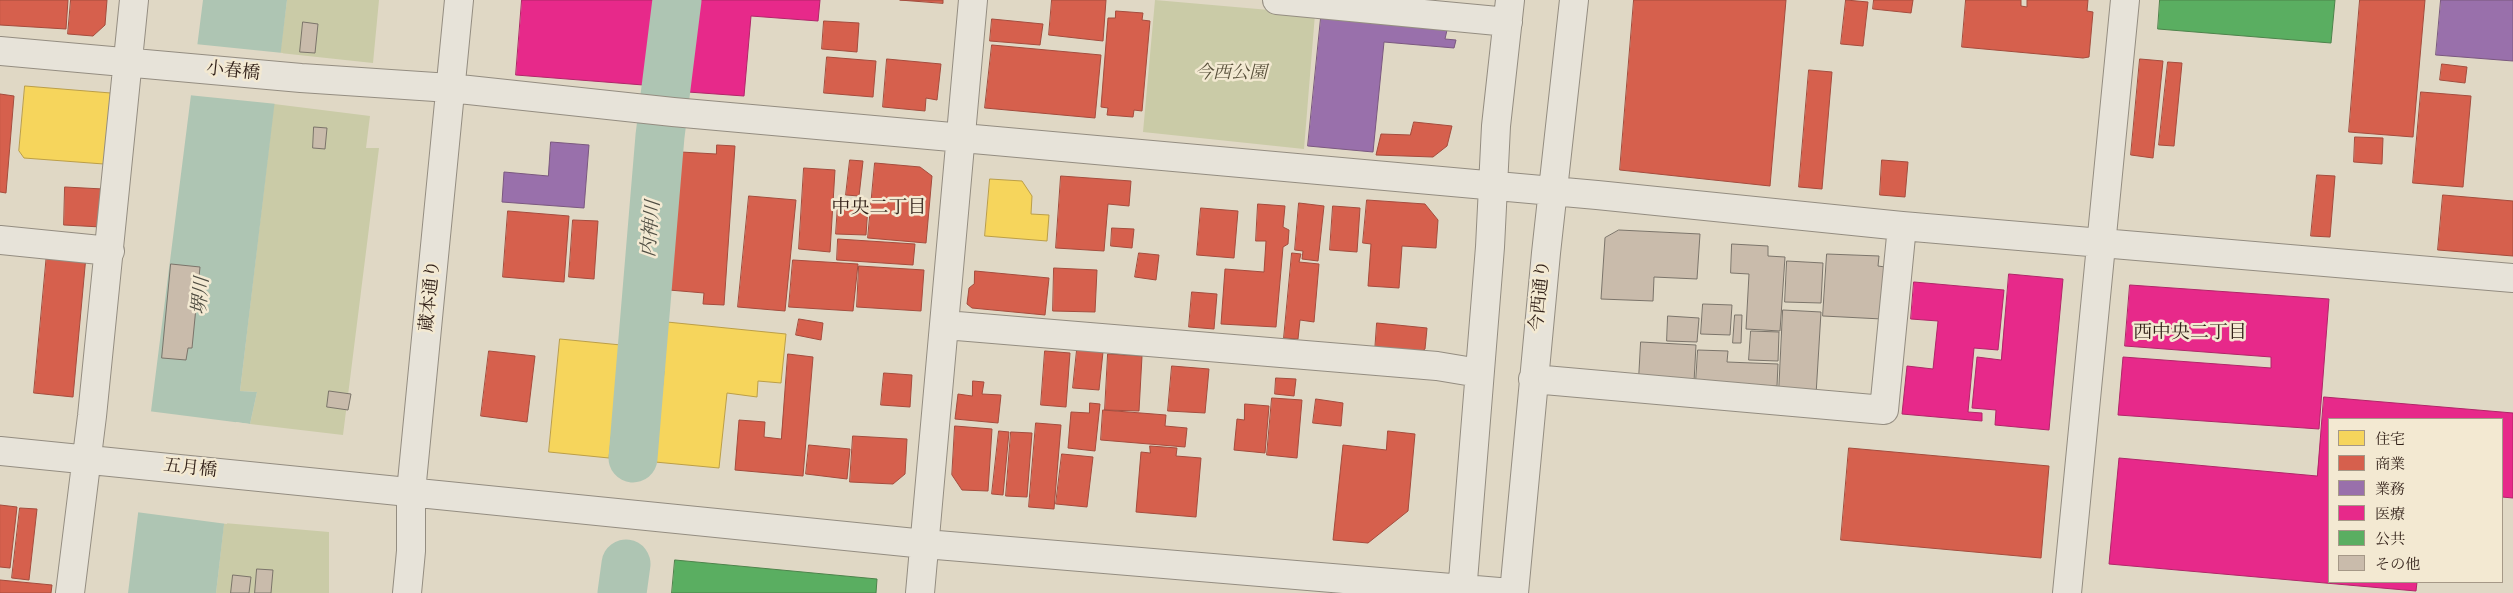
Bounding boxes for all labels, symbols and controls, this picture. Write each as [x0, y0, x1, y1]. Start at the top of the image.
street label: 小春橋 [205, 58, 261, 86]
park label: 今西公園 [1195, 63, 1267, 85]
district label: 中央二丁目 [832, 198, 926, 220]
water label: 内神川 [638, 200, 666, 258]
street label: 蔵本通り [416, 259, 446, 333]
street label: 今西通り [1526, 259, 1556, 333]
water label: 堺川 [189, 276, 215, 316]
district label: 西中央二丁目 [2133, 323, 2247, 345]
legend [2328, 418, 2503, 583]
text: 住宅 [2375, 429, 2405, 449]
text: 商業 [2375, 454, 2405, 474]
street label: 五月橋 [162, 455, 218, 483]
text: 業務 [2375, 479, 2405, 499]
text: 医療 [2375, 504, 2405, 524]
text: 公共 [2375, 529, 2405, 549]
text: その他 [2375, 554, 2420, 574]

